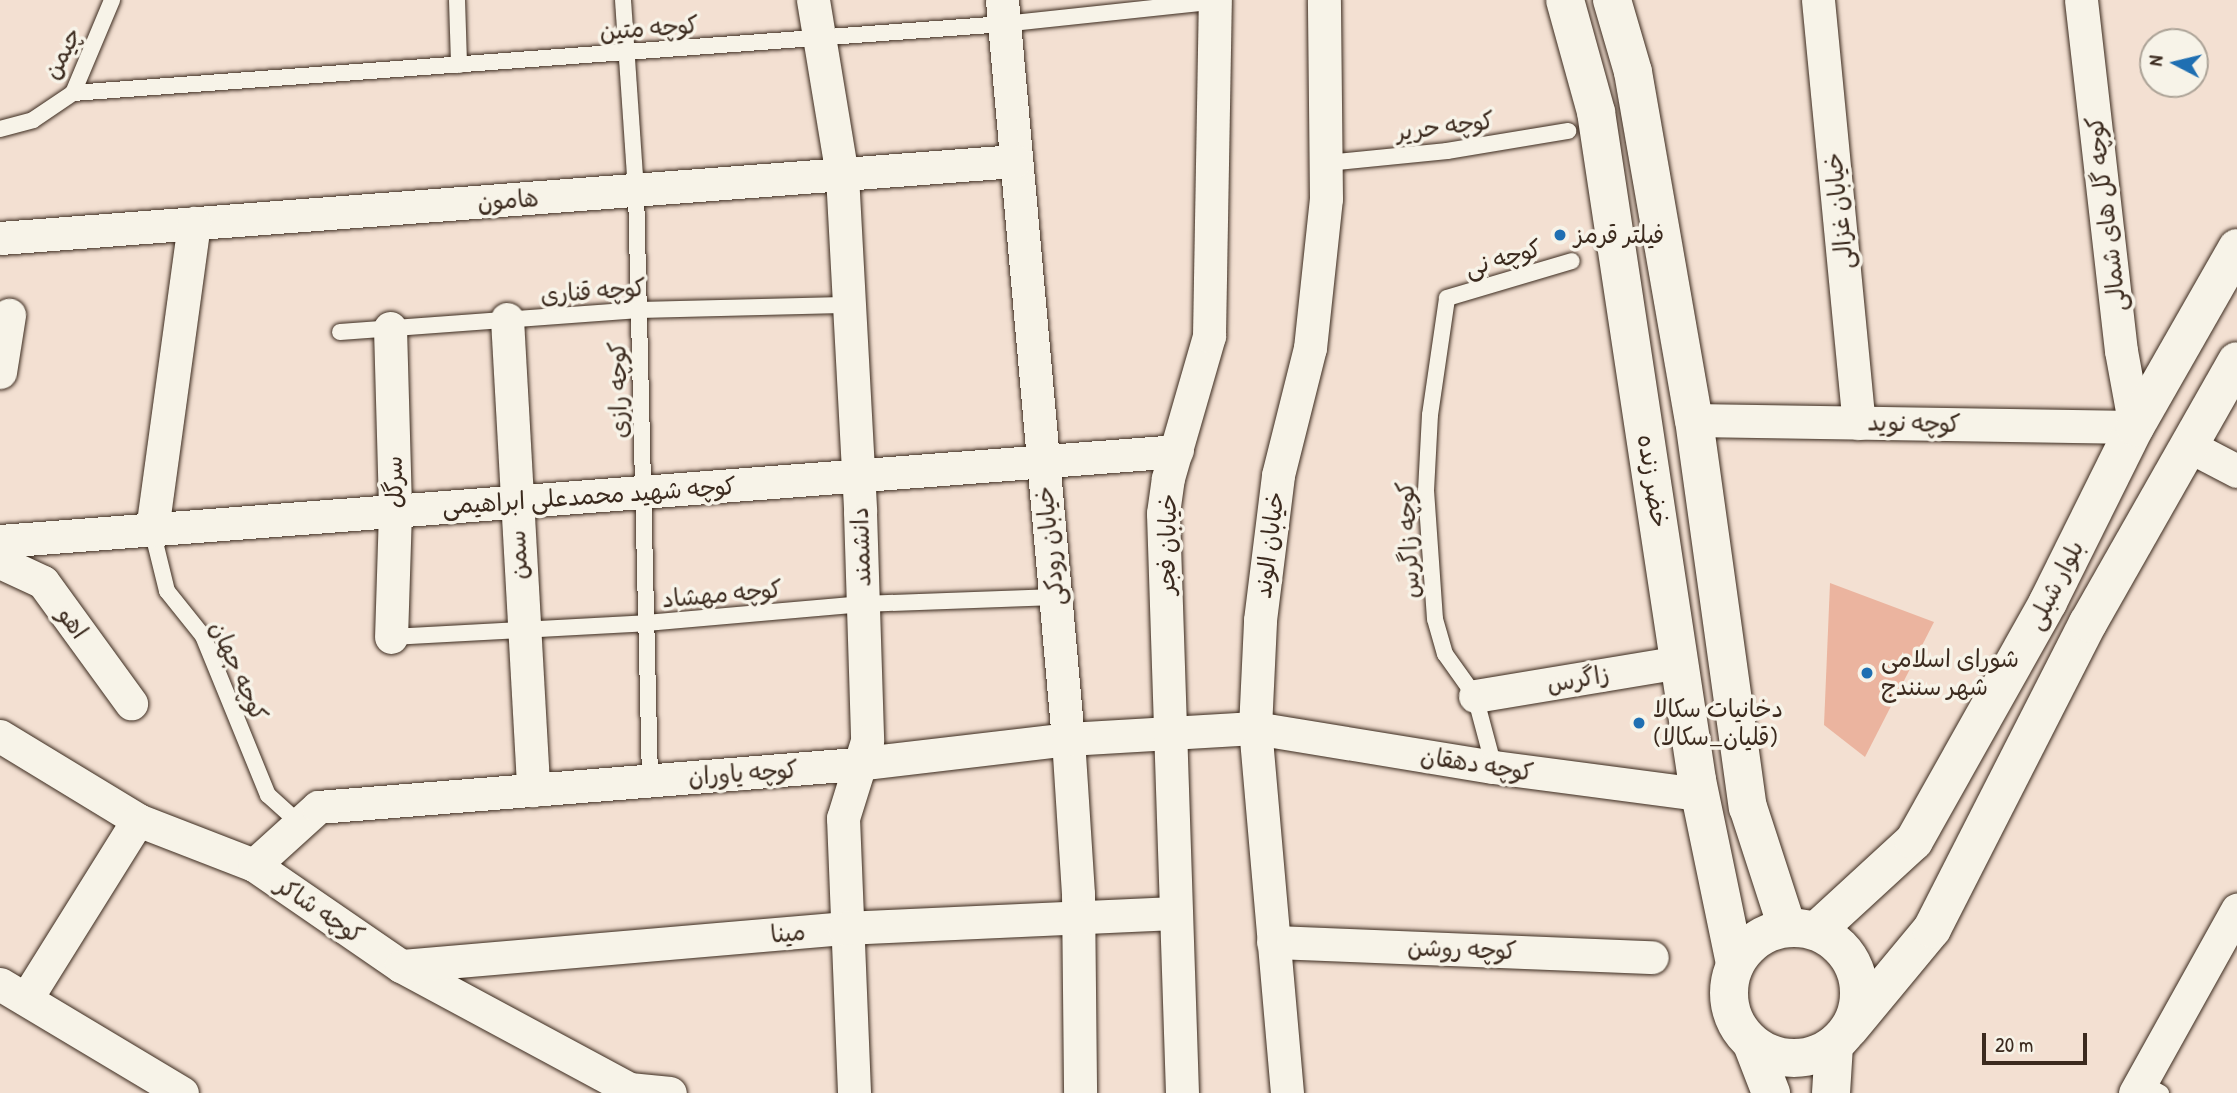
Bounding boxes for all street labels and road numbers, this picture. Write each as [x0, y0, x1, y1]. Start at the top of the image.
street label: کوچه متین [599, 10, 699, 46]
street label: چیمن [37, 22, 87, 84]
street label: کوچه حریر [1394, 106, 1496, 146]
street label: کوچه گل های شمالی [2080, 115, 2132, 313]
street label: خیابان غزالی [1819, 151, 1859, 271]
street label: هامون [477, 184, 539, 216]
street label: کوچه نی [1461, 233, 1545, 283]
street label: کوچه قناری [539, 273, 647, 309]
street label: کوچه رازی [603, 341, 633, 439]
street label: کوچه نوید [1867, 408, 1961, 438]
street label: خضر زنده [1631, 432, 1675, 530]
street label: سرگل [379, 455, 409, 509]
street label: کوچه شهید محمدعلی ابراهیمی [441, 471, 737, 521]
street label: کوچه زاگرس [1391, 481, 1425, 599]
street label: خیابان رودکی [1029, 485, 1071, 607]
street label: خیابان الوند [1248, 490, 1290, 600]
street label: خیابان فجر [1152, 493, 1182, 595]
street label: دانشمند [845, 507, 877, 587]
street label: سمن [502, 530, 534, 580]
street label: بلوار شبلی [2020, 536, 2090, 634]
street label: کوچه مهشاد [661, 574, 783, 614]
street label: اهو [52, 602, 94, 644]
street label: کوچه جهان [204, 616, 274, 726]
street label: زاگرس [1545, 659, 1611, 699]
street label: کوچه دهقان [1419, 741, 1535, 787]
street label: کوچه یاوران [687, 755, 799, 791]
street label: کوچه شاکر [271, 870, 369, 950]
street label: مینا [769, 917, 807, 949]
street label: کوچه روشن [1407, 933, 1517, 965]

